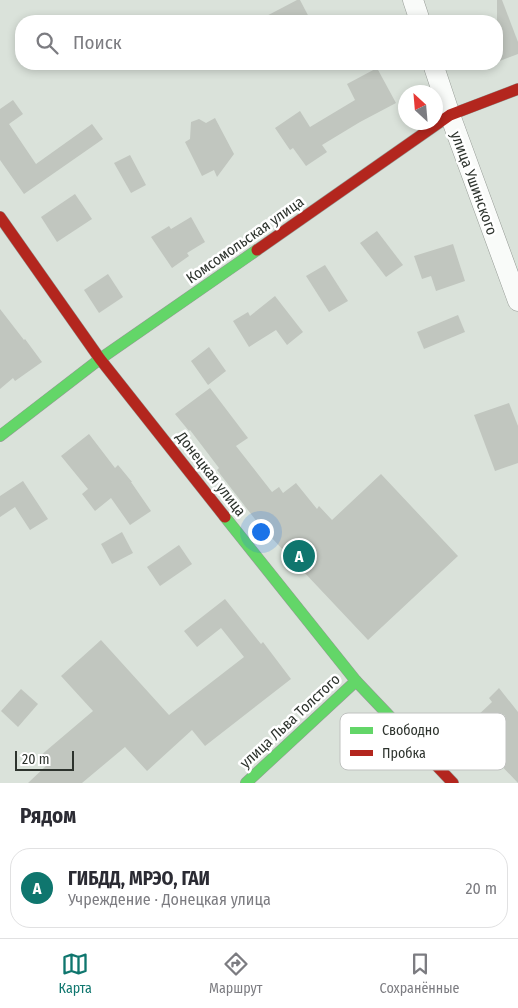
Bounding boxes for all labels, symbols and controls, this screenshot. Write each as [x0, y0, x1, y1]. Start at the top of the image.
search box [15, 15, 503, 70]
icon: search [33, 29, 61, 57]
text: Поиск [73, 31, 122, 54]
north arrow [398, 85, 443, 130]
street label: улица Ушинского [447, 129, 501, 238]
street label: Комсомольская улица [183, 193, 307, 287]
street label: Донецкая улица [172, 427, 250, 520]
your location [248, 519, 274, 545]
pin: A [283, 537, 315, 575]
street label: улица Льва Толстого [236, 670, 344, 772]
legend [340, 713, 506, 770]
text: Свободно [382, 722, 440, 739]
text: Пробка [382, 745, 426, 762]
scale bar [15, 748, 74, 771]
text: 20 m [22, 751, 50, 768]
text: Рядом [20, 803, 76, 829]
text: ГИБДД, МРЭО, ГАИ [68, 867, 210, 890]
text: A [33, 879, 41, 898]
text: 20 m [466, 879, 497, 898]
text: Учреждение · Донецкая улица [68, 890, 271, 909]
tab: Карта [59, 950, 92, 997]
tab: Маршрут [209, 950, 263, 997]
tab: Сохранённые [380, 950, 459, 997]

